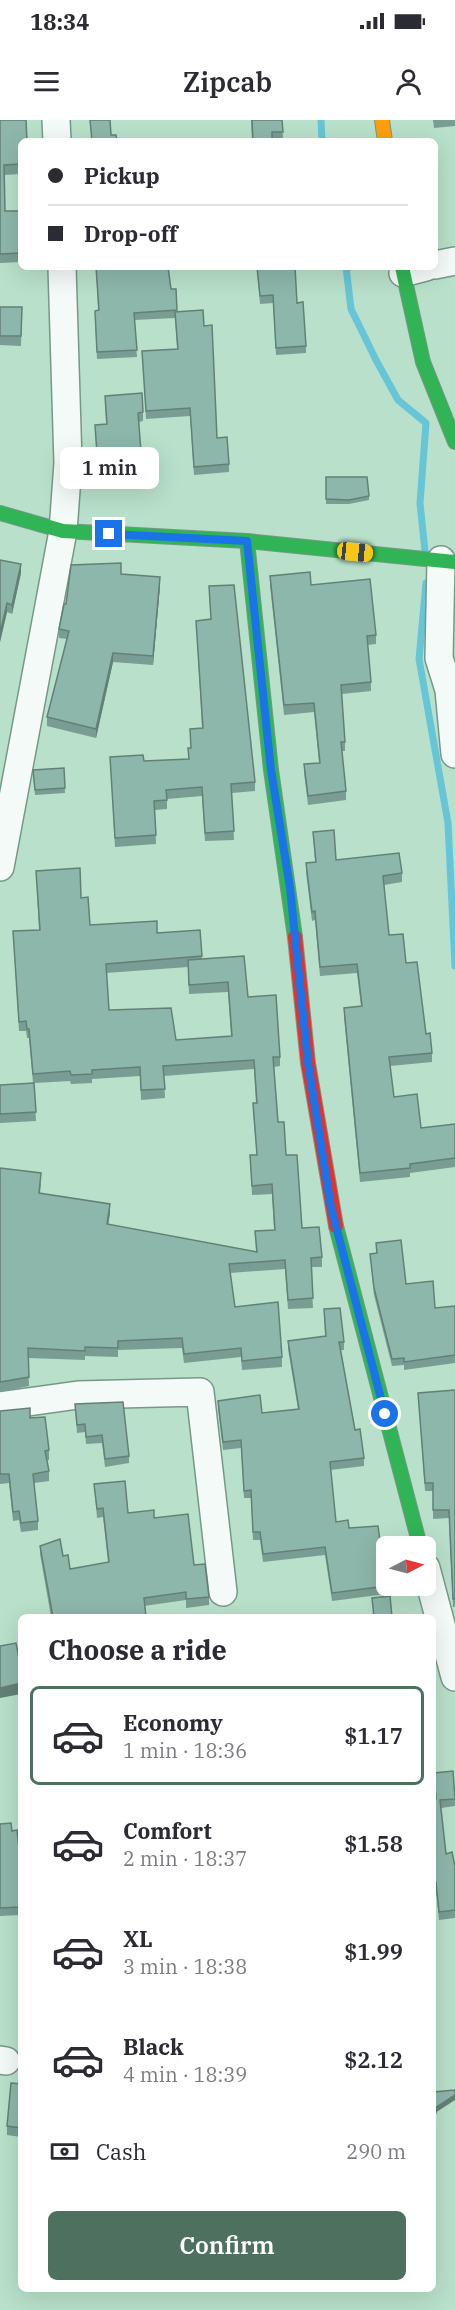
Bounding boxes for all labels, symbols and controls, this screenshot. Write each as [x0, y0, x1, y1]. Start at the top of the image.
text: 18:34 [30, 7, 89, 36]
text: Zipcab [183, 64, 272, 99]
icon: menu [30, 65, 63, 98]
icon: person [392, 65, 425, 98]
text: Pickup [84, 161, 160, 190]
text: Drop-off [84, 219, 178, 248]
callout: 1 min [60, 447, 158, 489]
text: 1 min [82, 454, 137, 481]
route end [95, 520, 122, 547]
car [336, 541, 374, 563]
route start [371, 1400, 398, 1427]
north arrow [376, 1536, 436, 1596]
map controls [376, 1536, 436, 1596]
text: Choose a ride [48, 1632, 227, 1667]
text: Economy [123, 1708, 223, 1737]
icon: car [51, 1709, 105, 1763]
text: $1.17 [344, 1721, 403, 1750]
text: 1 min · 18:36 [123, 1737, 247, 1764]
text: Comfort [123, 1816, 212, 1845]
icon: car [51, 1817, 105, 1871]
text: $1.58 [344, 1829, 403, 1858]
text: 2 min · 18:37 [123, 1845, 247, 1872]
text: XL [123, 1924, 153, 1953]
icon: car [51, 1925, 105, 1979]
text: $1.99 [344, 1937, 403, 1966]
text: 3 min · 18:38 [123, 1953, 247, 1980]
text: Black [123, 2032, 184, 2061]
icon: car [51, 2033, 105, 2087]
text: $2.12 [344, 2045, 403, 2074]
text: 4 min · 18:39 [123, 2061, 247, 2088]
icon: cash [48, 2135, 81, 2168]
text: Cash [96, 2137, 147, 2166]
text: 290 m [346, 2138, 406, 2165]
button: Confirm [48, 2211, 406, 2280]

